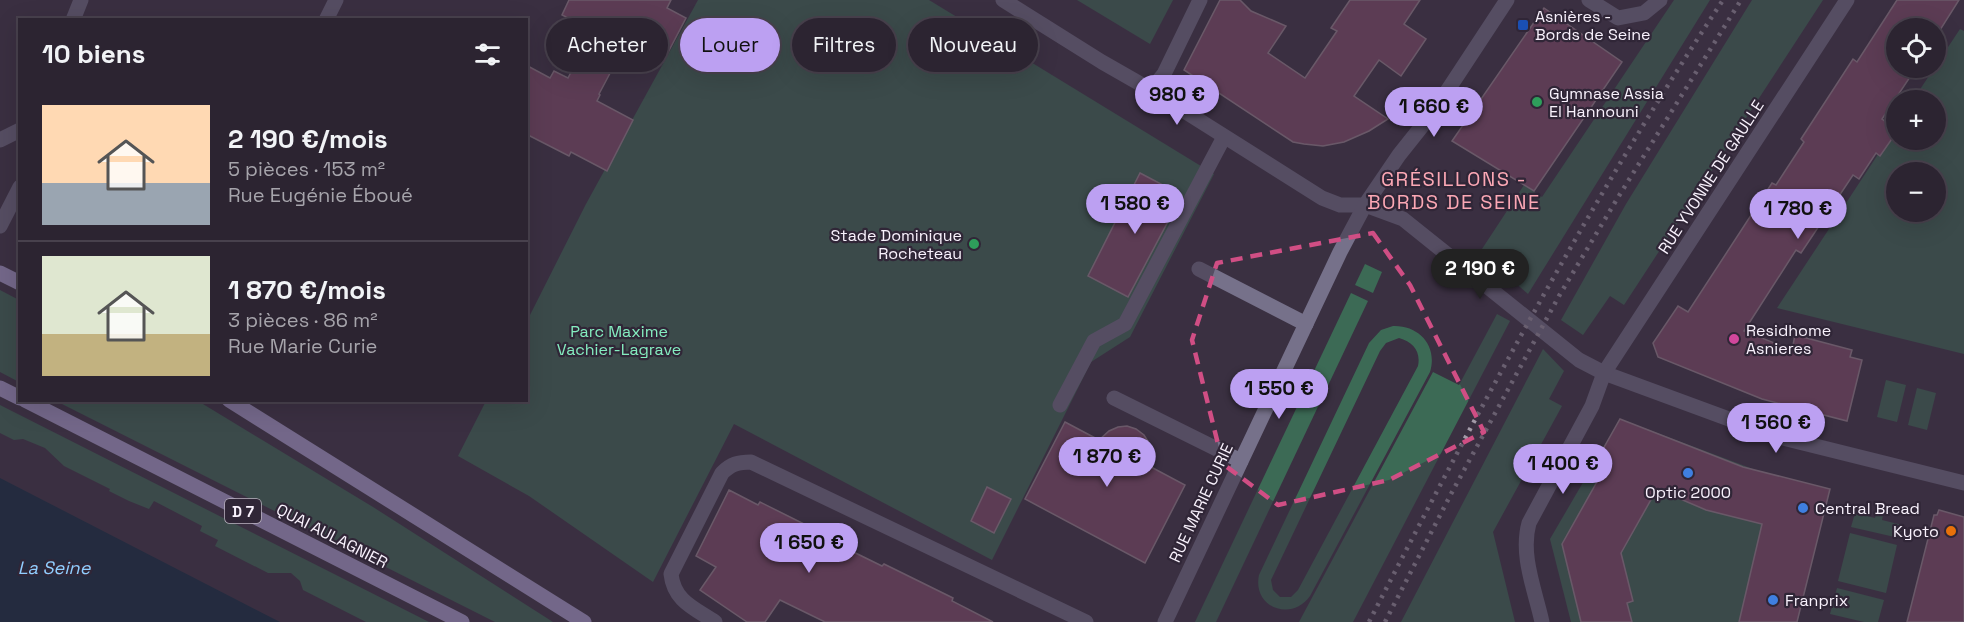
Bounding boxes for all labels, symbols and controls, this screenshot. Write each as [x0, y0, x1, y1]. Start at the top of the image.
place label: Asnières - Bords de Seine [1535, 6, 1650, 45]
chip: Acheter [546, 18, 668, 72]
chip: Louer [680, 18, 780, 72]
chip: Filtres [792, 18, 896, 72]
chip: Nouveau [908, 18, 1038, 72]
marker: Asnières - Bords de Seine [1516, 18, 1530, 32]
map controls [1886, 18, 1946, 222]
button: locate [1886, 18, 1946, 78]
text: 10 biens [42, 37, 145, 71]
icon: filters [471, 38, 504, 71]
pin: 980 € [1135, 75, 1219, 126]
text: 980 € [1149, 81, 1205, 107]
place label: Gymnase Assia El Hannouni [1549, 83, 1664, 122]
pin: 1 660 € [1379, 87, 1489, 138]
button: + [1886, 90, 1946, 150]
text: 1 660 € [1399, 93, 1469, 119]
marker: Gymnase Assia El Hannouni [1530, 95, 1544, 109]
street label: RUE YVONNE DE GAULLE [1653, 96, 1769, 258]
text: 2 190 €/mois [228, 122, 388, 156]
icon: home [90, 129, 162, 201]
text: 5 pièces · 153 m² [228, 156, 385, 182]
button: − [1886, 162, 1946, 222]
district label: GRÉSILLONS - BORDS DE SEINE [1367, 166, 1541, 215]
text: Rue Eugénie Éboué [228, 182, 413, 208]
pin: 1 580 € [1080, 184, 1190, 235]
pin: 1 780 € [1743, 189, 1853, 240]
text: 1 580 € [1100, 190, 1170, 216]
text: 1 780 € [1764, 195, 1832, 221]
place label: Stade Dominique Rocheteau [831, 225, 962, 264]
marker: Stade Dominique Rocheteau [967, 237, 981, 251]
pin: 2 190 € [1425, 249, 1535, 300]
text: 2 190 € [1445, 255, 1515, 281]
text: 1 870 €/mois [228, 273, 386, 307]
icon: home [90, 280, 162, 352]
text: 3 pièces · 86 m² [228, 307, 378, 333]
place label: Residhome Asnieres [1746, 320, 1831, 359]
park label: Parc Maxime Vachier-Lagrave [557, 321, 681, 360]
marker: Residhome Asnieres [1727, 332, 1741, 346]
text: Rue Marie Curie [228, 333, 377, 359]
pin: 1 550 € [1224, 369, 1334, 420]
text: 1 550 € [1244, 375, 1314, 401]
pin: 1 560 € [1721, 403, 1831, 454]
text: 1 560 € [1741, 409, 1811, 435]
pin: 1 870 € [1052, 437, 1162, 488]
street label: RUE MARIE CURIE [1164, 440, 1238, 566]
text: 1 870 € [1073, 443, 1141, 469]
pin: 1 400 € [1508, 444, 1618, 495]
text: 1 400 € [1527, 450, 1599, 476]
marker: Optic 2000 [1681, 466, 1695, 480]
place label: Optic 2000 [1645, 482, 1731, 503]
place label: Central Bread [1815, 498, 1920, 519]
road number: D 7 [225, 499, 261, 523]
street label: QUAI AULAGNIER [273, 499, 391, 573]
marker: Central Bread [1796, 501, 1810, 515]
place label: Kyoto [1893, 521, 1939, 542]
pin: 1 650 € [754, 523, 864, 574]
marker: Kyoto [1944, 524, 1958, 538]
text: 1 650 € [774, 529, 844, 555]
water label: La Seine [18, 556, 92, 579]
place label: Franprix [1785, 590, 1848, 611]
marker: Franprix [1766, 593, 1780, 607]

